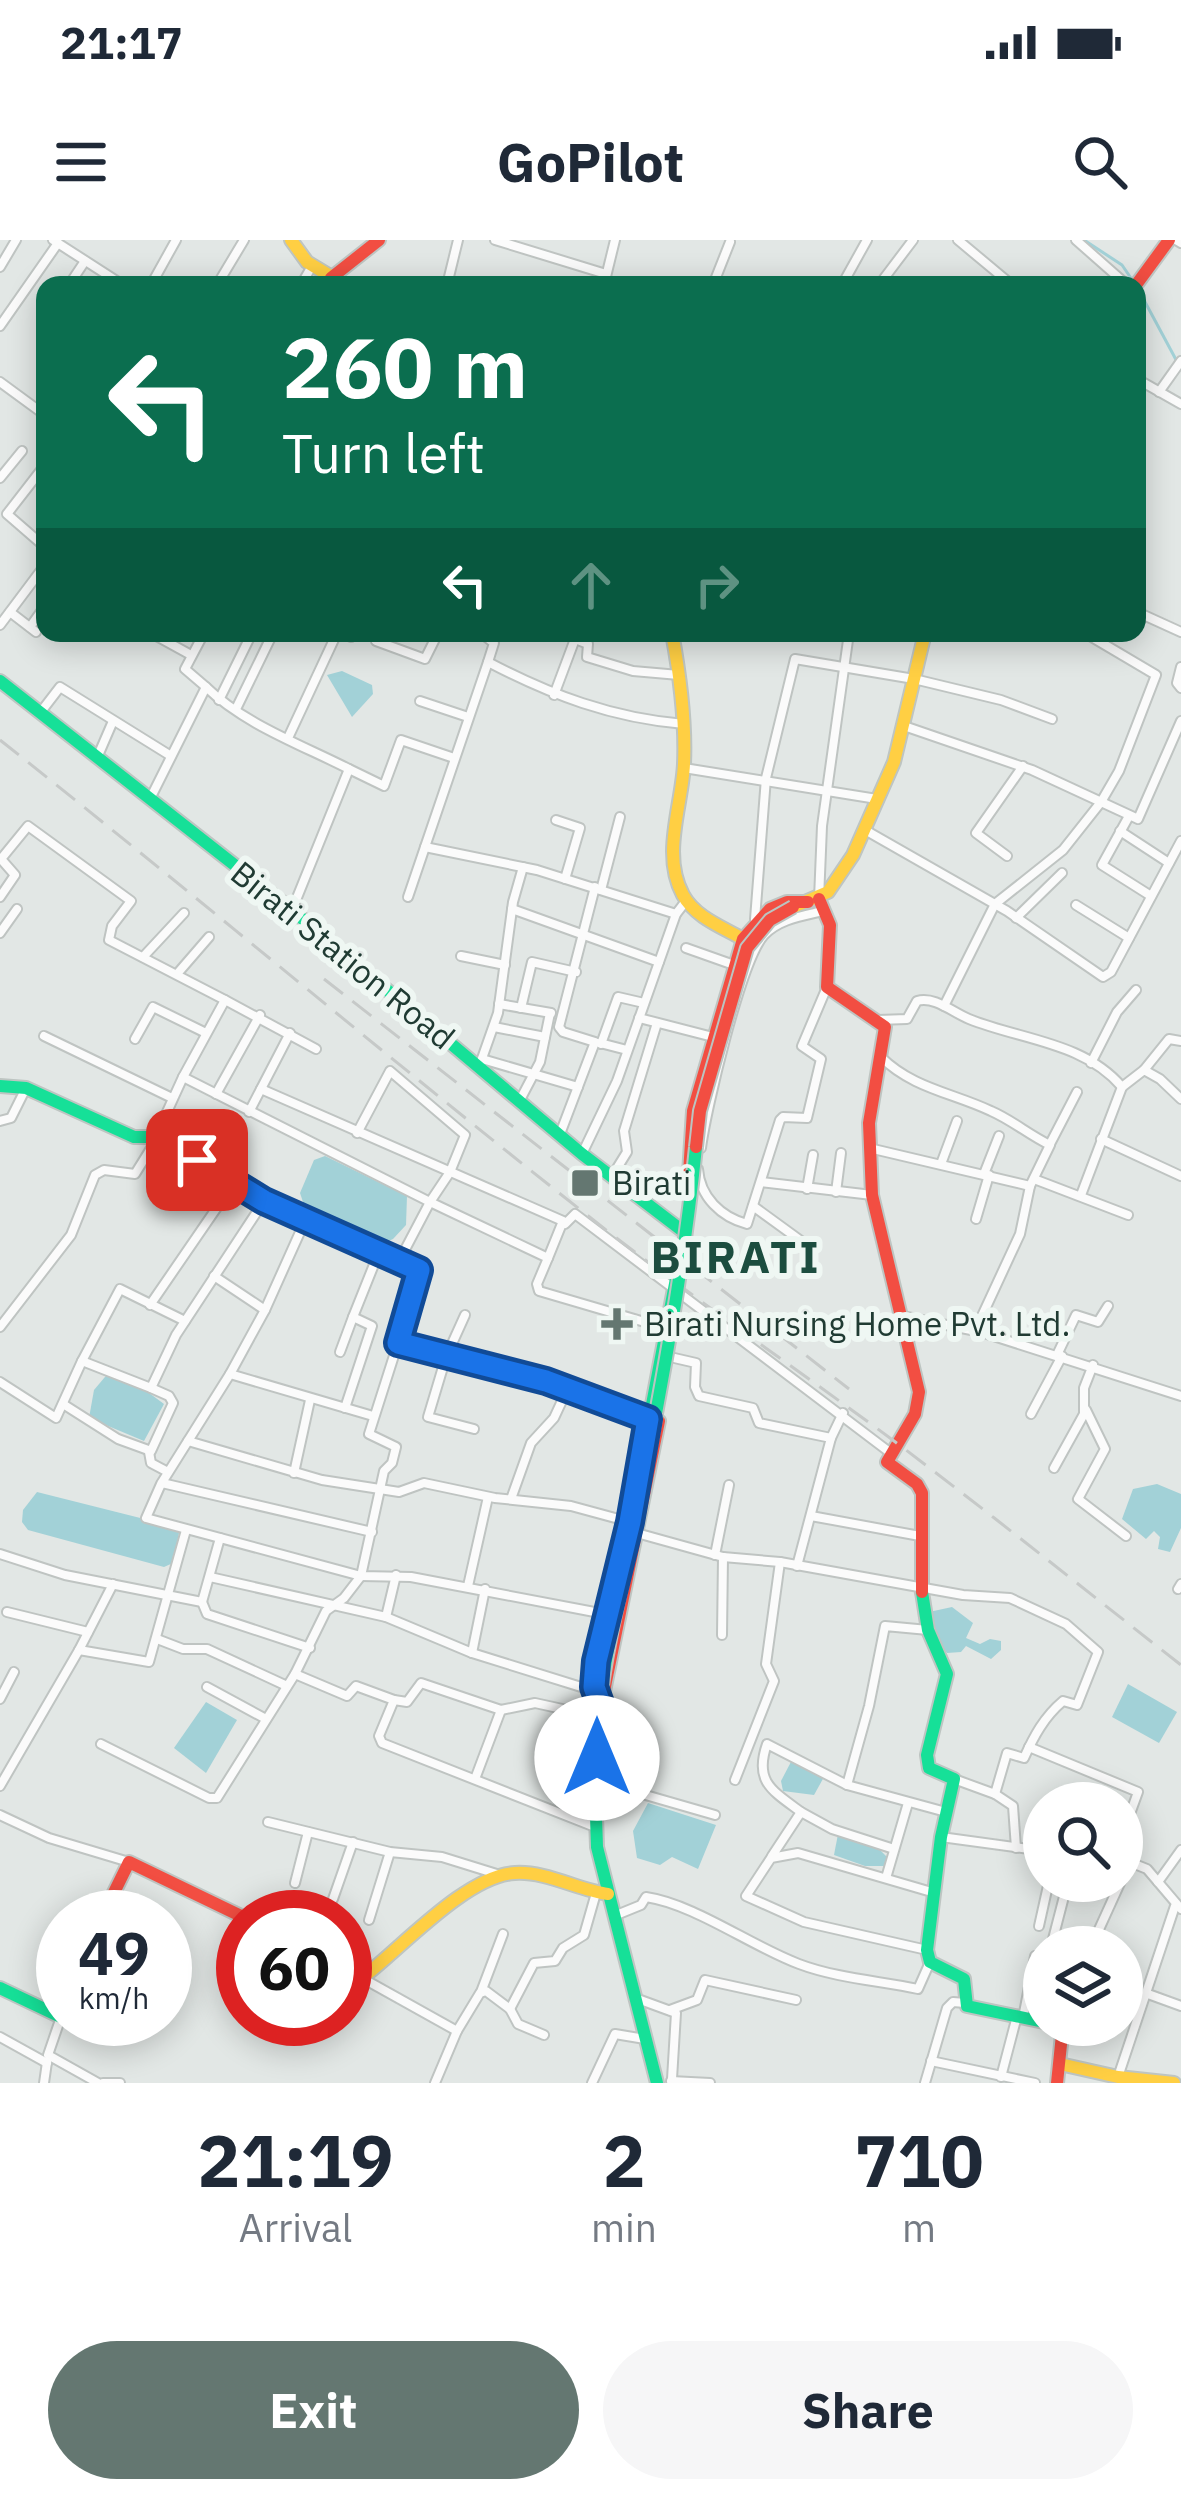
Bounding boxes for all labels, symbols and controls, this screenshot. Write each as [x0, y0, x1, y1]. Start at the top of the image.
text: 21:17 [60, 13, 183, 71]
text: GoPilot [497, 127, 684, 197]
icon: menu [48, 129, 114, 195]
icon: search [1067, 129, 1133, 195]
text: 260 m [282, 312, 528, 421]
icon: left [84, 324, 240, 480]
text: Turn left [282, 418, 485, 488]
icon: left [432, 552, 498, 618]
icon: ahead [558, 552, 624, 618]
icon: right [684, 552, 750, 618]
street label: Birati Station Road [222, 851, 464, 1058]
pin [146, 1109, 248, 1211]
icon: arrive [164, 1127, 230, 1193]
place label: Birati [612, 1161, 691, 1204]
marker: Birati [569, 1167, 601, 1199]
district label: BIRATI [650, 1227, 822, 1285]
place label: Birati Nursing Home Pvt. Ltd. [644, 1302, 1070, 1345]
marker: Birati Nursing Home Pvt. Ltd. [601, 1308, 633, 1340]
position arrow [534, 1695, 660, 1821]
map controls [1023, 1782, 1143, 2046]
button: search [1023, 1782, 1143, 1902]
speed limit sign: 60 [216, 1890, 372, 2046]
text: 49 [78, 1913, 150, 1992]
button: layers [1023, 1926, 1143, 2046]
text: km/h [79, 1978, 149, 2017]
text: 21:19 [197, 2113, 394, 2207]
text: 2 [602, 2113, 646, 2207]
text: 710 [854, 2113, 984, 2207]
text: Arrival [239, 2202, 352, 2253]
text: min [591, 2202, 657, 2253]
text: m [902, 2202, 936, 2253]
button: Exit [48, 2341, 579, 2479]
button: Share [603, 2341, 1133, 2479]

